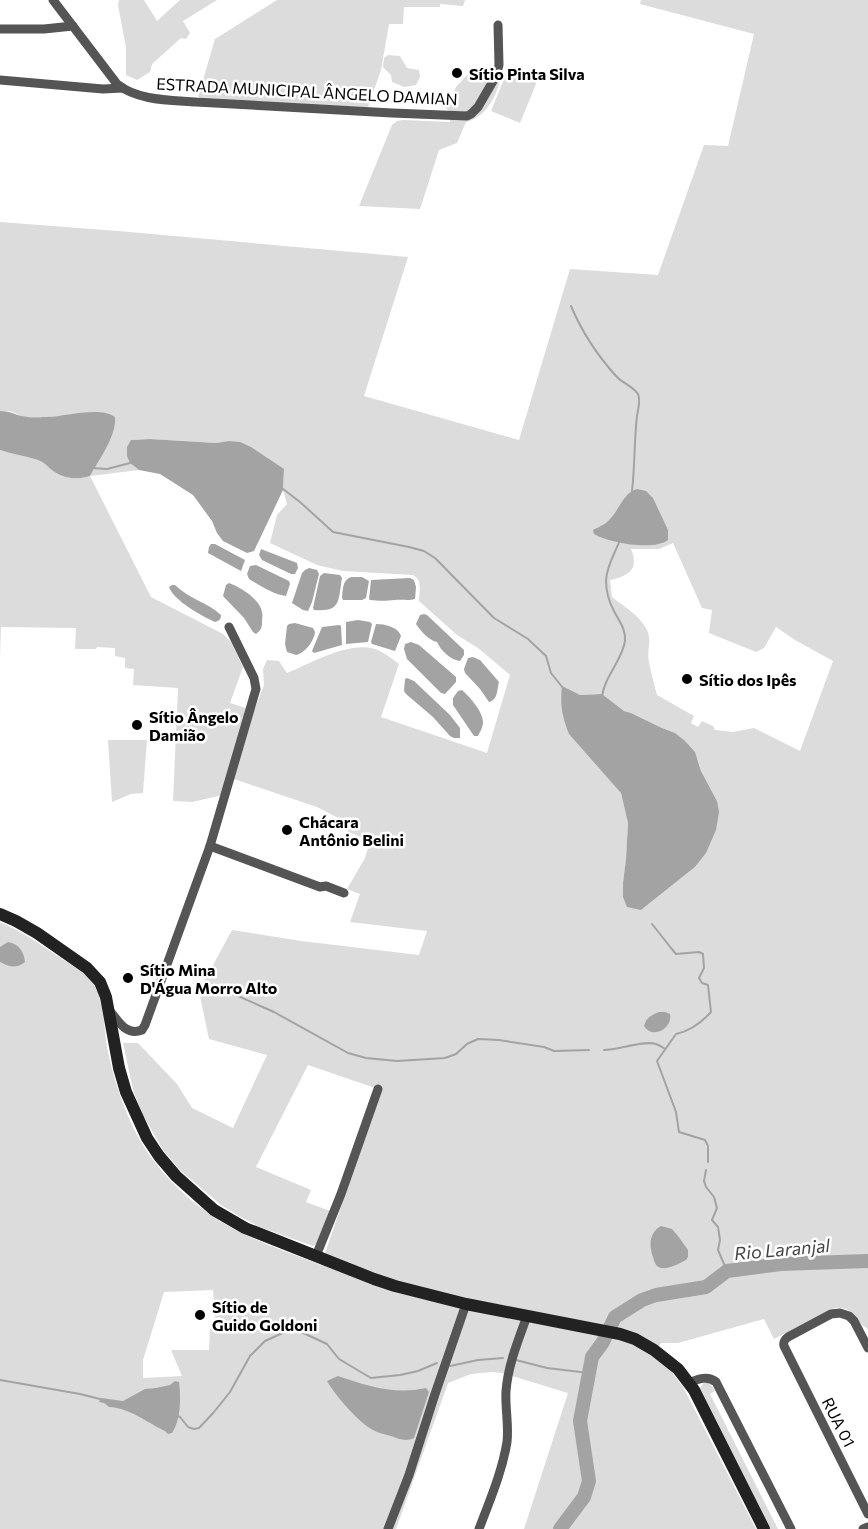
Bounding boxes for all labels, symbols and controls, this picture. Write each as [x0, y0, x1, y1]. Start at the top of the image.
place label: Sítio Pinta Silva [469, 64, 585, 83]
marker: Sítio Pinta Silva [450, 66, 464, 80]
street label: ESTRADA MUNICIPAL ÂNGELO DAMIAN [156, 74, 458, 108]
place label: Sítio dos Ipês [699, 670, 797, 689]
marker: Sítio dos Ipês [680, 672, 694, 686]
place label: Sítio Ângelo Damião [149, 707, 239, 744]
marker: Sítio Ângelo Damião [130, 718, 144, 732]
place label: Chácara Antônio Belini [299, 812, 404, 849]
marker: Chácara Antônio Belini [280, 823, 294, 837]
place label: Sítio Mina D'Água Morro Alto [140, 960, 278, 997]
marker: Sítio Mina D'Água Morro Alto [121, 971, 135, 985]
water label: Rio Laranjal [733, 1234, 831, 1264]
place label: Sítio de Guido Goldoni [212, 1297, 317, 1334]
marker: Sítio de Guido Goldoni [193, 1308, 207, 1322]
street label: RUA 01 [819, 1394, 859, 1450]

